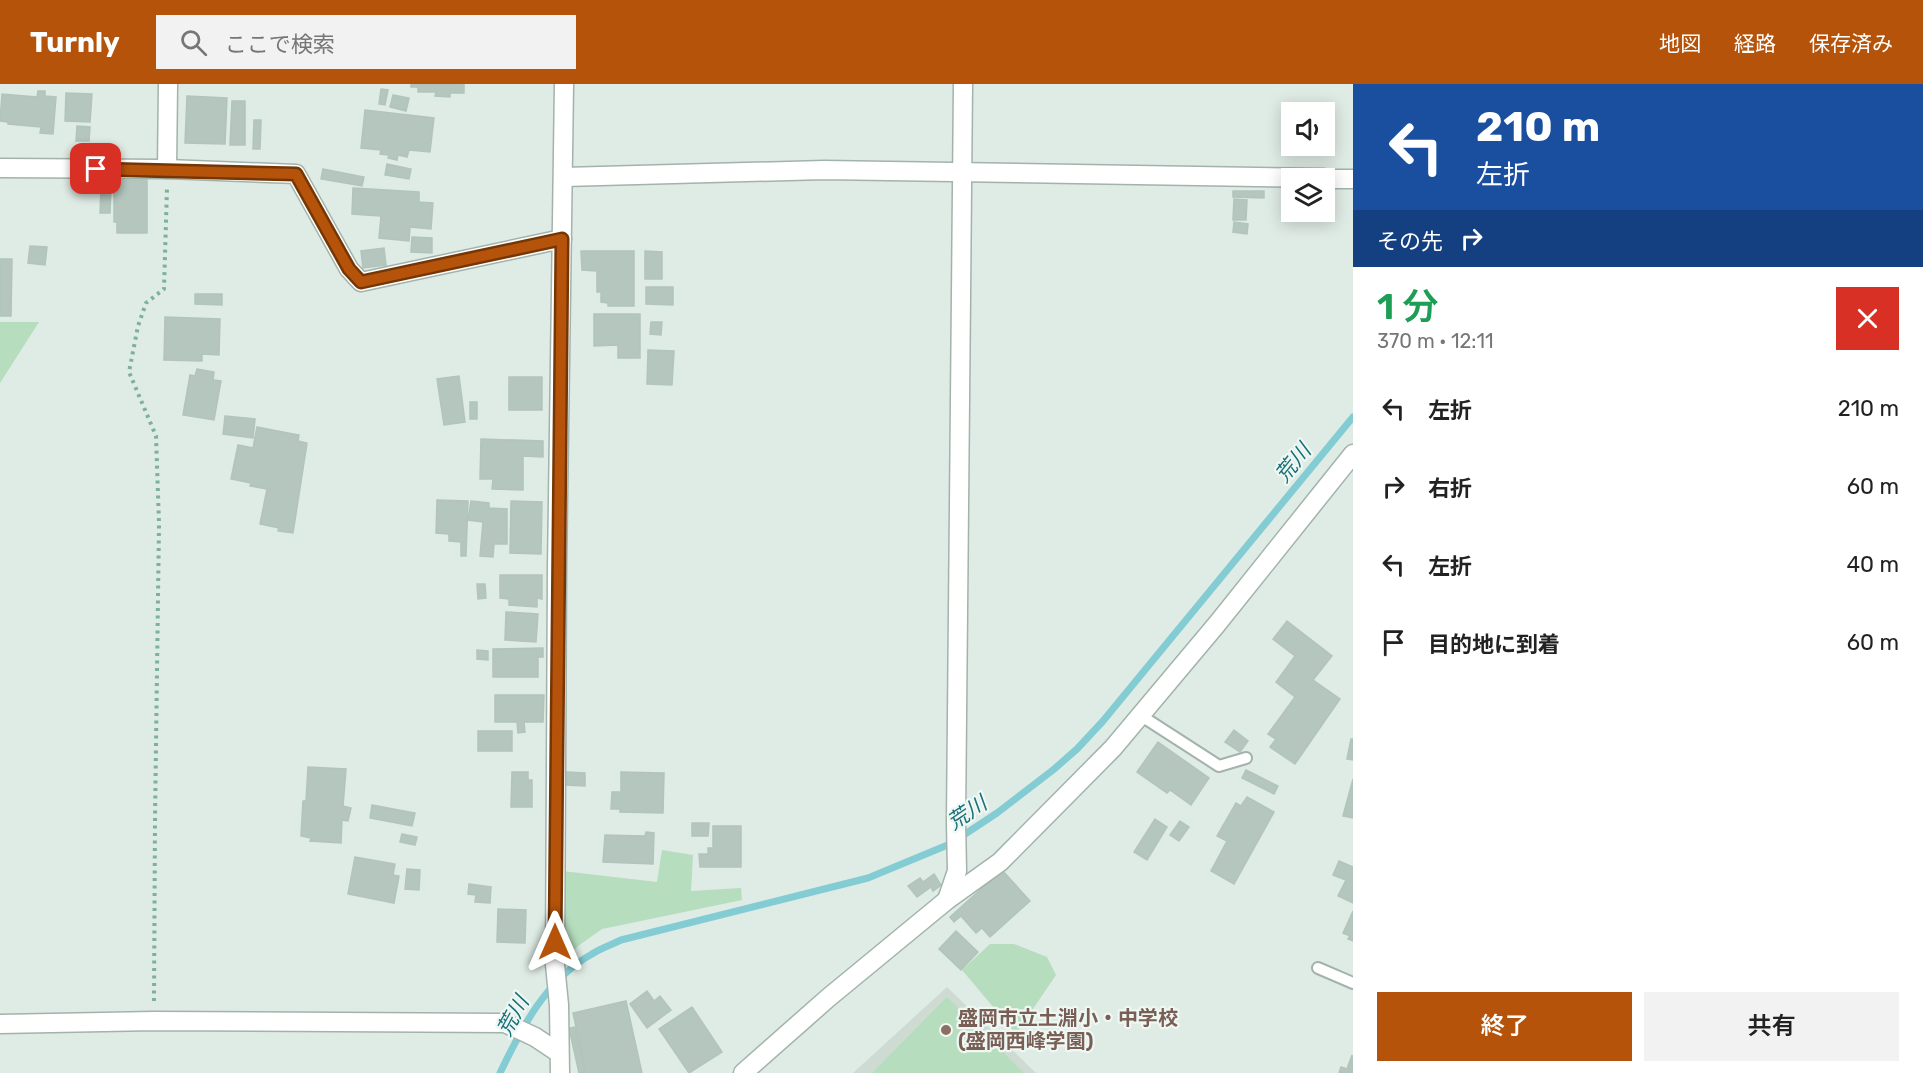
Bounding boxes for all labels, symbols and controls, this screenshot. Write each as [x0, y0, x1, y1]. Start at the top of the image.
search box [156, 15, 576, 69]
text: Turnly [30, 26, 120, 59]
icon: search [177, 26, 210, 59]
text: ここで検索 [225, 31, 335, 58]
text: 地図 [1659, 31, 1701, 56]
text: 経路 [1734, 31, 1776, 56]
text: 保存済み [1809, 31, 1893, 56]
map controls [1281, 102, 1335, 222]
button: sound [1281, 102, 1335, 156]
text: 210 m [1476, 102, 1600, 152]
icon: left [1377, 108, 1455, 186]
pin [70, 143, 121, 194]
icon: arrive [79, 152, 112, 185]
text: 左折 [1476, 159, 1530, 191]
button: layers [1281, 168, 1335, 222]
icon: right [1455, 222, 1488, 255]
text: その先 [1377, 228, 1443, 255]
text: 1 分 [1377, 285, 1438, 328]
button: close [1836, 287, 1899, 350]
text: 370 m · 12:11 [1377, 329, 1494, 353]
icon: left [1377, 392, 1410, 425]
text: 210 m [1838, 395, 1899, 422]
text: 左折 [1428, 397, 1472, 424]
water label: 荒川 [1270, 437, 1317, 487]
icon: right [1377, 470, 1410, 503]
text: 60 m [1847, 473, 1899, 500]
text: 右折 [1428, 475, 1472, 502]
icon: left [1377, 548, 1410, 581]
text: 40 m [1846, 551, 1899, 578]
text: 左折 [1428, 553, 1472, 580]
icon: arrive [1377, 626, 1410, 659]
text: 60 m [1847, 629, 1899, 656]
text: 目的地に到着 [1428, 631, 1560, 658]
water label: 荒川 [942, 789, 993, 835]
position arrow [523, 910, 587, 974]
water label: 荒川 [491, 990, 535, 1040]
button: 終了 [1377, 992, 1632, 1061]
button: 共有 [1644, 992, 1899, 1061]
place label: 盛岡市立土淵小・中学校 (盛岡西峰学園) [958, 1006, 1178, 1053]
marker: 盛岡市立土淵小・中学校 (盛岡西峰学園) [939, 1023, 953, 1037]

